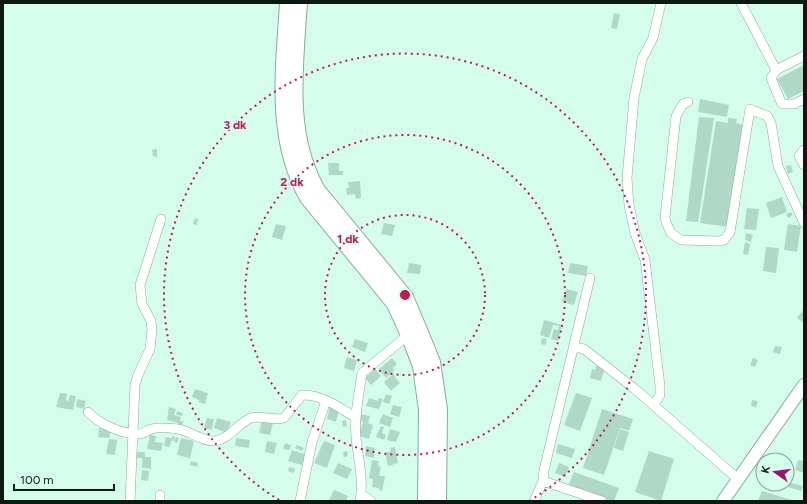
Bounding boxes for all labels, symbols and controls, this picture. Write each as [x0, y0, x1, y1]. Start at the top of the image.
text: 3 dk [223, 118, 247, 132]
text: 2 dk [280, 175, 304, 189]
text: 1 dk [337, 232, 359, 246]
centre of rings [398, 288, 412, 302]
north arrow [755, 452, 795, 492]
text: K [759, 464, 773, 475]
scale bar [14, 466, 114, 492]
text: 100 m [20, 473, 54, 487]

